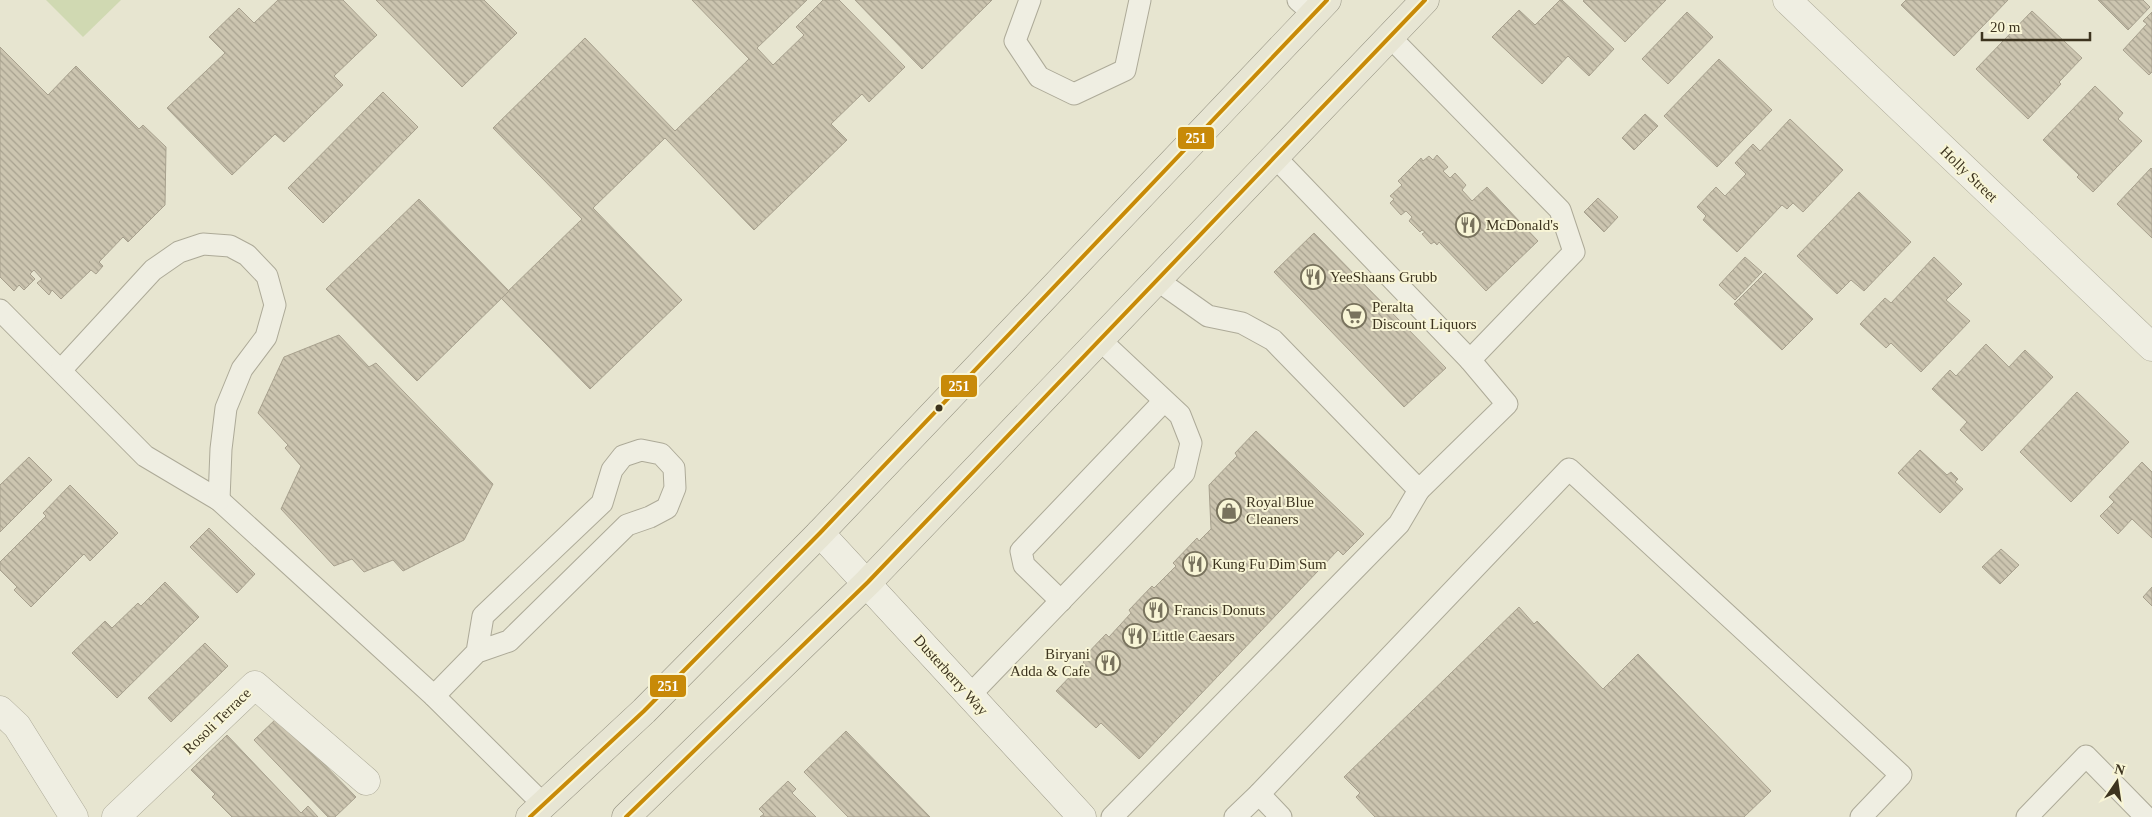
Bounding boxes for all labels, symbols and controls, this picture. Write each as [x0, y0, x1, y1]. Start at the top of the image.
scale bar [1982, 10, 2090, 42]
text: 20 m [1990, 19, 2021, 35]
line badge: 251 [1177, 126, 1215, 150]
text: 251 [1186, 131, 1207, 146]
street label: Holly Street [1937, 143, 2001, 206]
restaurant icon: McDonald's [1455, 212, 1481, 238]
place label: McDonald's [1486, 217, 1559, 233]
restaurant icon: YeeShaans Grubb [1300, 264, 1326, 290]
place label: YeeShaans Grubb [1330, 269, 1437, 285]
place label: Peralta Discount Liquors [1372, 299, 1477, 332]
supermarket icon: Peralta Discount Liquors [1341, 303, 1367, 329]
line badge: 251 [940, 374, 978, 398]
text: 251 [949, 379, 970, 394]
unlabelled marker [934, 403, 944, 413]
place label: Royal Blue Cleaners [1246, 494, 1314, 527]
shop icon: Royal Blue Cleaners [1216, 498, 1242, 524]
restaurant icon: Kung Fu Dim Sum [1182, 551, 1208, 577]
place label: Kung Fu Dim Sum [1212, 556, 1327, 572]
restaurant icon: Francis Donuts [1143, 597, 1169, 623]
place label: Francis Donuts [1174, 602, 1265, 618]
restaurant icon: Little Caesars [1122, 623, 1148, 649]
place label: Little Caesars [1152, 628, 1235, 644]
street label: Dusterberry Way [911, 632, 991, 719]
place label: Biryani Adda & Cafe [1010, 646, 1090, 679]
restaurant icon: Biryani Adda & Cafe [1095, 650, 1121, 676]
line badge: 251 [649, 674, 687, 698]
text: 251 [658, 679, 679, 694]
street label: Rosoli Terrace [180, 685, 254, 757]
north arrow [2092, 757, 2142, 807]
text: N [2113, 761, 2126, 778]

